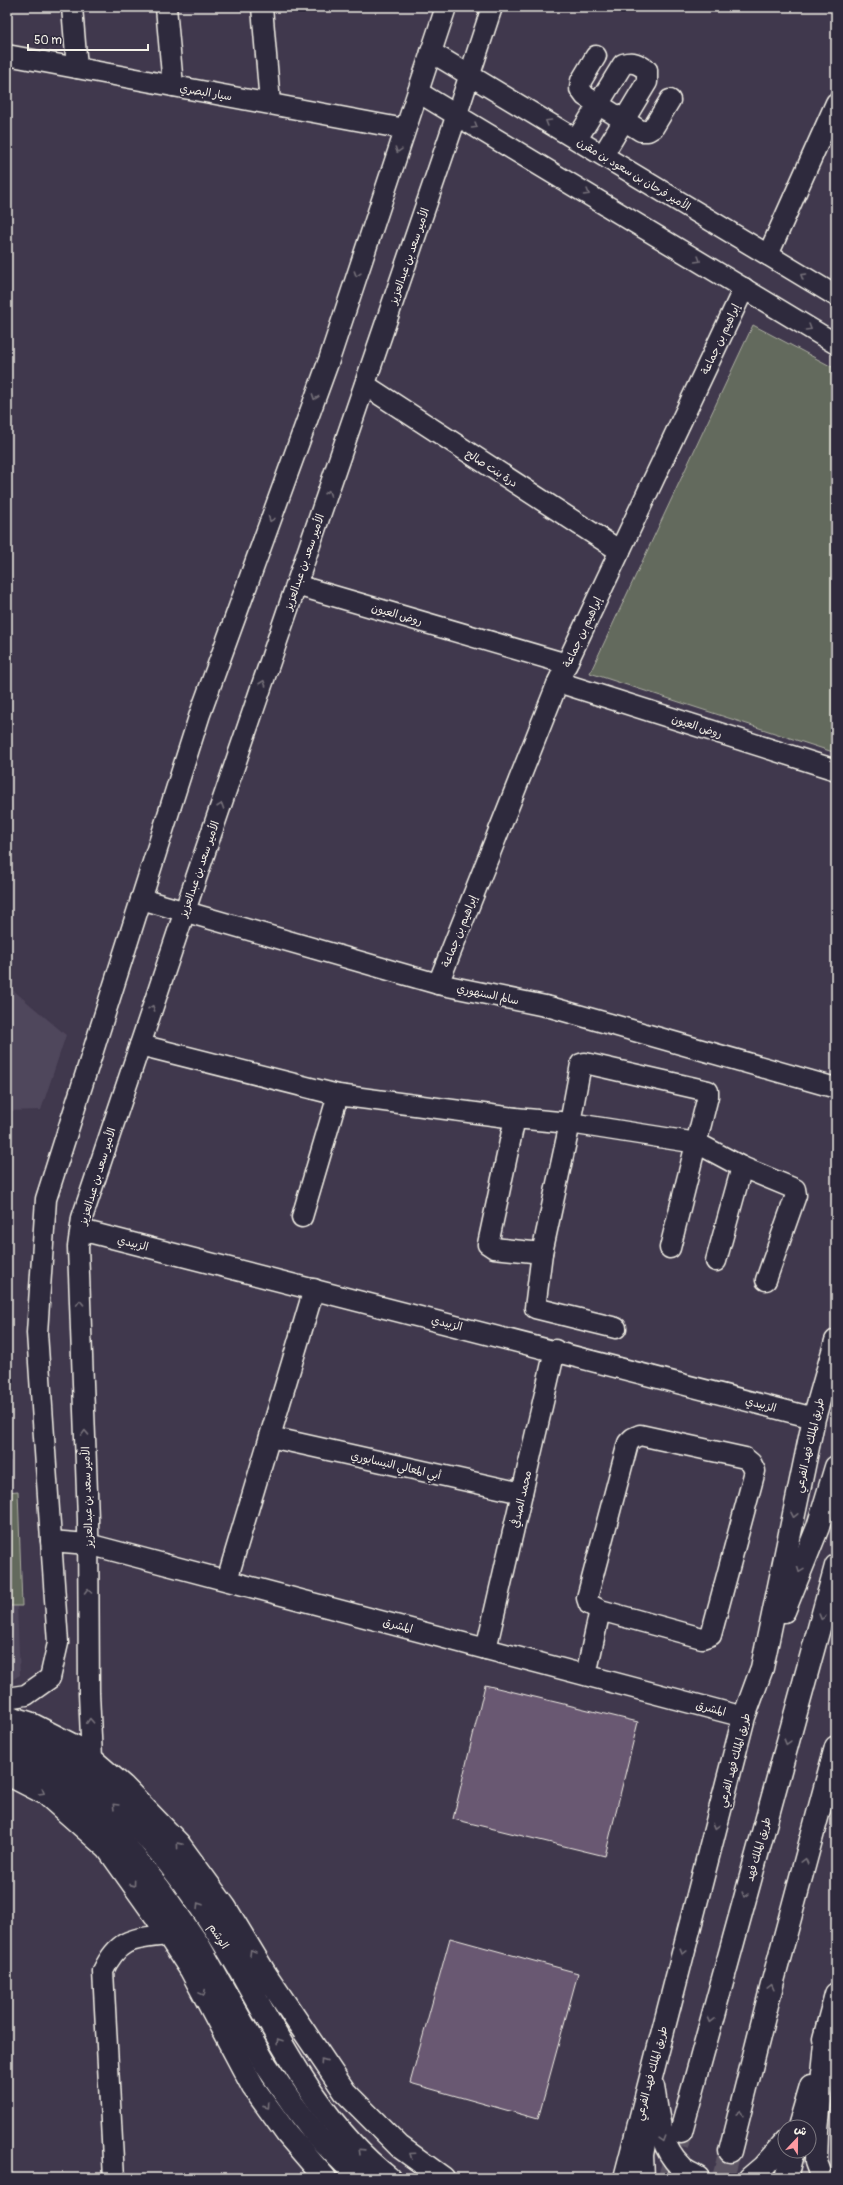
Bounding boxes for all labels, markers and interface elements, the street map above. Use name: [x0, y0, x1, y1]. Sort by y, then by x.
scale bar: [28, 26, 148, 52]
text: 50 m: [34, 33, 62, 48]
street label: سيار البصري: [178, 81, 233, 105]
one-way arrow: [545, 119, 552, 126]
one-way arrow: [471, 122, 478, 129]
street label: الأمير فرحان بن سعود بن مقرن: [574, 135, 693, 214]
one-way arrow: [395, 147, 403, 154]
one-way arrow: [583, 189, 590, 196]
street label: الأمير سعد بن عبدالعزيز: [386, 206, 433, 307]
one-way arrow: [694, 256, 701, 263]
one-way arrow: [354, 270, 362, 277]
one-way arrow: [800, 273, 807, 280]
street label: إبراهيم بن جماعة: [698, 302, 744, 377]
one-way arrow: [805, 323, 812, 330]
one-way arrow: [312, 393, 320, 400]
street label: درة بنت صالح: [463, 447, 520, 491]
one-way arrow: [323, 490, 331, 497]
street label: الأمير سعد بن عبدالعزيز: [281, 512, 328, 613]
one-way arrow: [267, 515, 275, 522]
street label: إبراهيم بن جماعة: [560, 595, 606, 670]
street label: روض العيون: [370, 601, 424, 629]
one-way arrow: [258, 679, 267, 686]
street label: روض العيون: [670, 712, 724, 742]
one-way arrow: [216, 802, 224, 809]
street label: الأمير سعد بن عبدالعزيز: [176, 819, 223, 920]
street label: إبراهيم بن جماعة: [439, 893, 482, 970]
street label: سالم السنهوري: [455, 982, 520, 1009]
one-way arrow: [147, 1005, 156, 1012]
street label: الأمير سعد بن عبدالعزيز: [75, 1126, 119, 1228]
street label: الزبيدي: [116, 1233, 150, 1256]
one-way arrow: [76, 1300, 84, 1306]
street label: الزبيدي: [430, 1313, 464, 1336]
street label: الزبيدي: [743, 1394, 778, 1417]
street label: طريق الملك فهد الفرعي: [792, 1396, 831, 1495]
one-way arrow: [81, 1430, 89, 1436]
street label: الأمير سعد بن عبدالعزيز: [78, 1446, 97, 1549]
street label: أبي المعالي النيسابوري: [349, 1449, 442, 1486]
street label: محمد الصدفي: [507, 1469, 535, 1529]
one-way arrow: [790, 1511, 798, 1518]
one-way arrow: [797, 1567, 805, 1574]
one-way arrow: [84, 1588, 92, 1594]
one-way arrow: [818, 1613, 827, 1620]
street label: المشرق: [382, 1615, 414, 1636]
street label: المشرق: [695, 1698, 727, 1719]
street label: طريق الملك فهد الفرعي: [716, 1712, 757, 1810]
one-way arrow: [86, 1718, 95, 1724]
one-way arrow: [783, 1739, 792, 1746]
one-way arrow: [37, 1788, 45, 1795]
one-way arrow: [112, 1803, 120, 1811]
street label: طريق الملك فهد: [743, 1815, 774, 1883]
one-way arrow: [712, 1822, 721, 1829]
one-way arrow: [177, 1842, 184, 1850]
one-way arrow: [800, 1858, 809, 1865]
one-way arrow: [128, 1879, 135, 1886]
one-way arrow: [741, 1891, 750, 1898]
one-way arrow: [197, 1902, 204, 1909]
street label: الوشم: [204, 1921, 231, 1952]
one-way arrow: [679, 1948, 688, 1955]
one-way arrow: [250, 1949, 257, 1956]
one-way arrow: [767, 1984, 775, 1990]
one-way arrow: [198, 1989, 206, 1996]
one-way arrow: [707, 2016, 716, 2023]
street label: طريق الملك فهد الفرعي: [633, 2025, 674, 2123]
one-way arrow: [277, 2038, 284, 2045]
one-way arrow: [320, 2058, 328, 2065]
one-way arrow: [262, 2102, 270, 2109]
one-way arrow: [735, 2110, 743, 2116]
north arrow: [777, 2119, 817, 2159]
text: ش: [793, 2122, 809, 2138]
one-way arrow: [658, 2135, 667, 2142]
one-way arrow: [358, 2148, 366, 2156]
one-way arrow: [409, 2153, 416, 2160]

